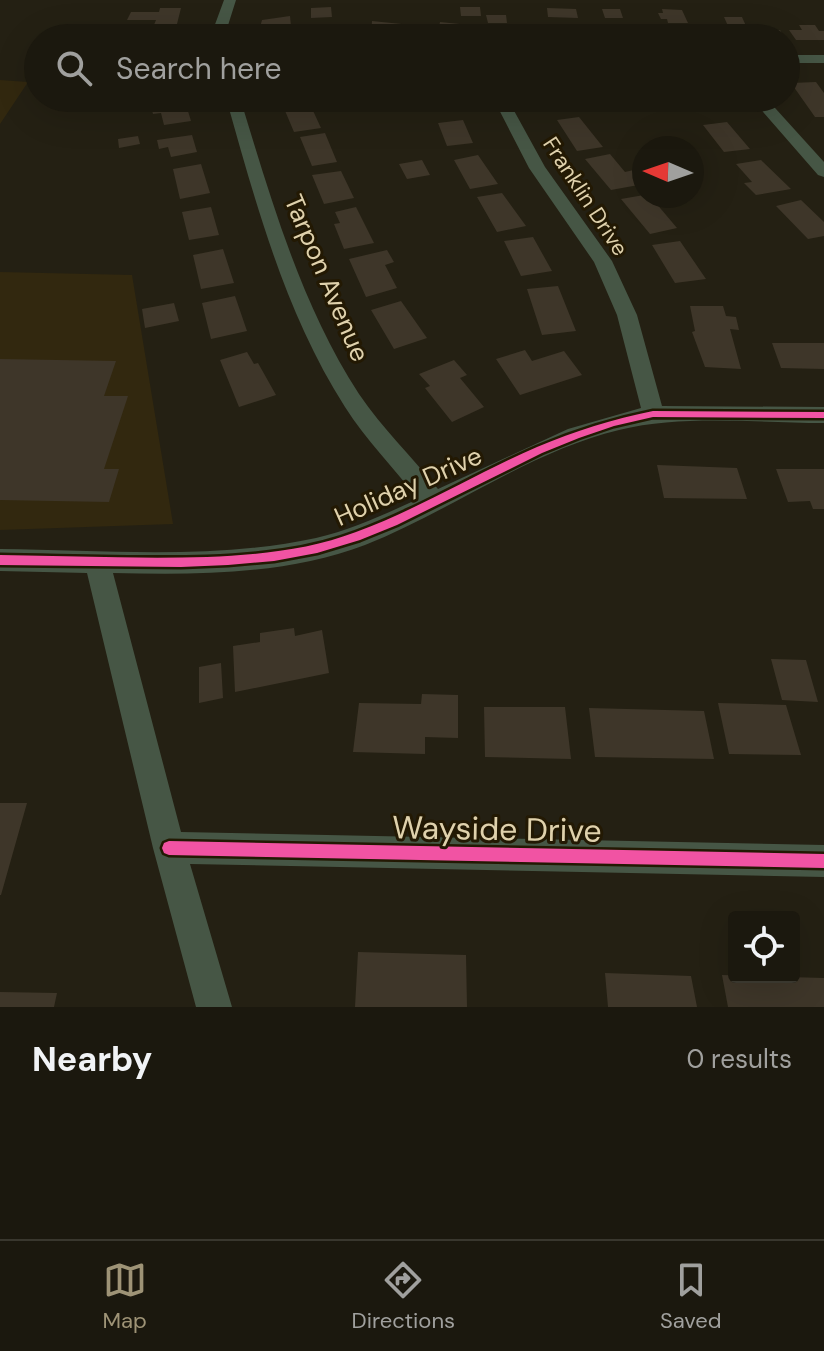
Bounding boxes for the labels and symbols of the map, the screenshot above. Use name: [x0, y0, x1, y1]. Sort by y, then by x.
street label: Franklin Drive: [536, 131, 635, 261]
north arrow: [632, 136, 704, 208]
street label: Tarpon Avenue: [277, 189, 377, 367]
street label: Holiday Drive: [329, 438, 487, 534]
street label: Wayside Drive: [392, 806, 602, 852]

